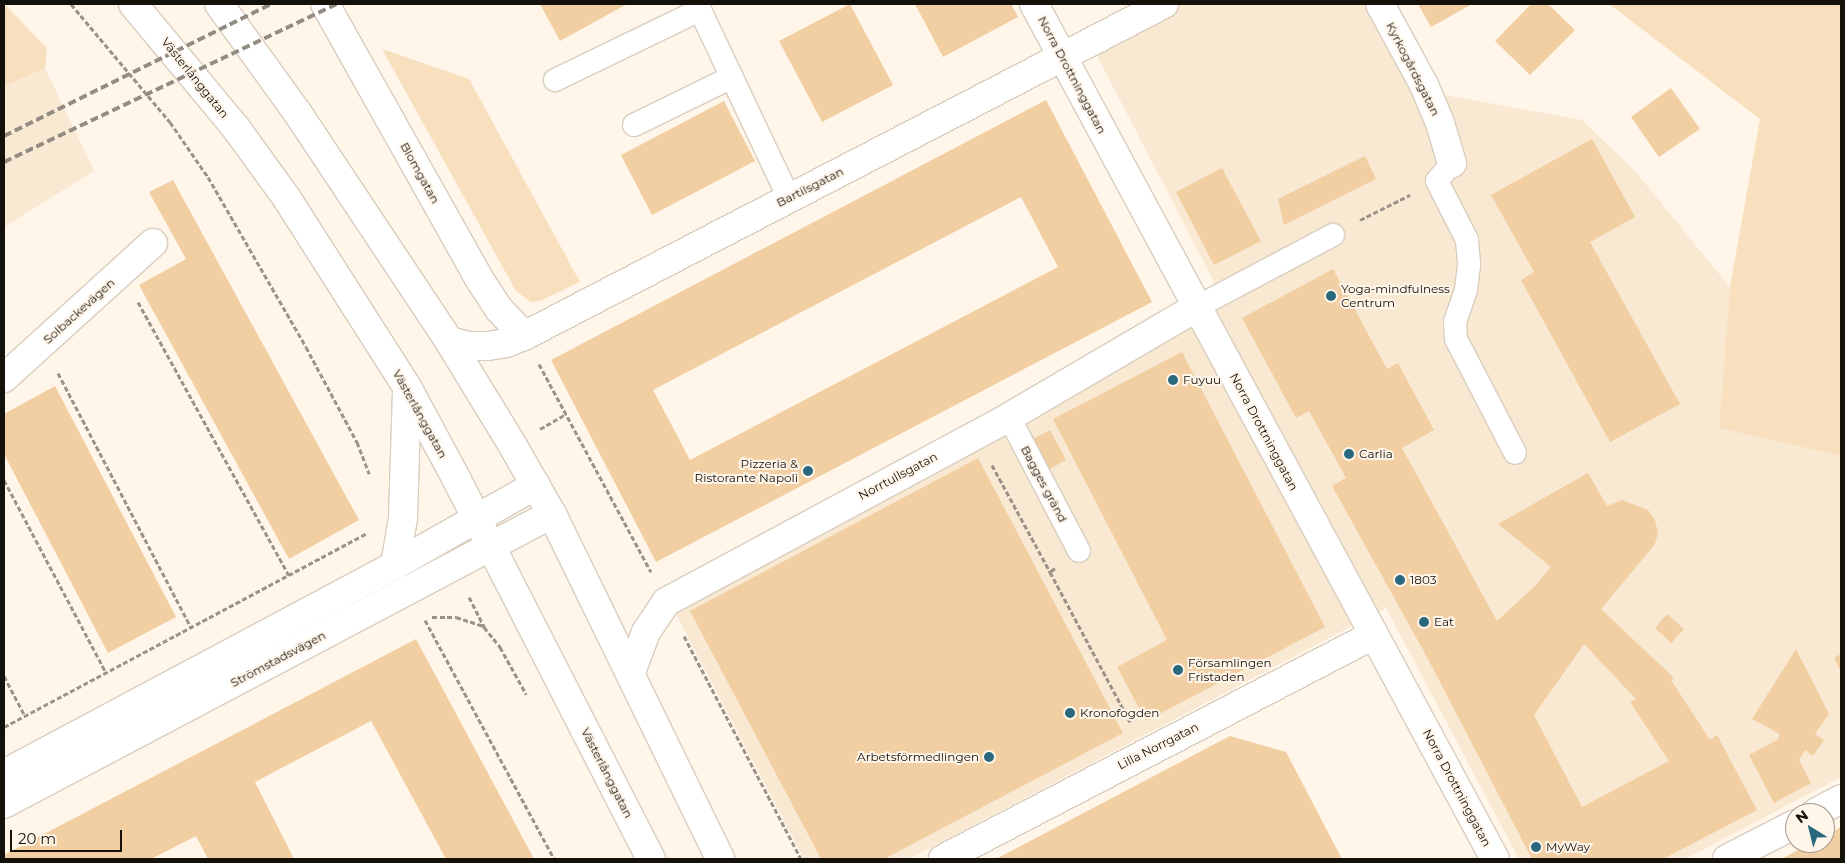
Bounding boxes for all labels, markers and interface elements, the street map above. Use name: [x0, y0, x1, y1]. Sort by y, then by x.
street label: Norra Drottninggatan: [1035, 14, 1109, 136]
street label: Kyrkogårdsgatan: [1383, 20, 1443, 118]
street label: Västerlånggatan: [158, 35, 232, 121]
street label: Blomgatan: [397, 140, 443, 206]
street label: Bartilsgatan: [774, 164, 846, 210]
street label: Solbackevägen: [40, 275, 118, 347]
place label: Yoga-mindfulness Centrum: [1341, 282, 1450, 310]
marker: Yoga-mindfulness Centrum: [1325, 290, 1337, 302]
street label: Västerlånggatan: [390, 367, 450, 461]
street label: Norra Drottninggatan: [1227, 371, 1301, 493]
place label: Fuyuu: [1183, 373, 1221, 387]
marker: Fuyuu: [1167, 374, 1179, 386]
street label: Bagges gränd: [1018, 443, 1070, 525]
place label: Carlia: [1359, 447, 1393, 461]
marker: Carlia: [1343, 448, 1355, 460]
street label: Norrtullsgatan: [856, 449, 940, 503]
place label: Pizzeria & Ristorante Napoli: [695, 457, 798, 485]
marker: Pizzeria & Ristorante Napoli: [802, 465, 814, 477]
place label: 1803: [1410, 573, 1437, 587]
marker: 1803: [1394, 574, 1406, 586]
place label: Eat: [1434, 615, 1454, 629]
marker: Eat: [1418, 616, 1430, 628]
street label: Strömstadsvägen: [228, 628, 328, 690]
place label: Församlingen Fristaden: [1188, 656, 1272, 684]
marker: Församlingen Fristaden: [1172, 664, 1184, 676]
place label: Kronofogden: [1080, 706, 1159, 720]
marker: Kronofogden: [1064, 707, 1076, 719]
street label: Lilla Norrgatan: [1115, 719, 1201, 773]
street label: Västerlånggatan: [578, 726, 636, 820]
street label: Norra Drottninggatan: [1420, 727, 1494, 849]
place label: Arbetsförmedlingen: [857, 750, 979, 764]
marker: Arbetsförmedlingen: [983, 751, 995, 763]
north arrow: [1785, 803, 1835, 853]
text: N: [1792, 806, 1812, 827]
scale bar: [12, 820, 125, 852]
text: 20 m: [18, 829, 56, 848]
place label: MyWay: [1546, 840, 1590, 854]
marker: MyWay: [1530, 841, 1542, 853]

